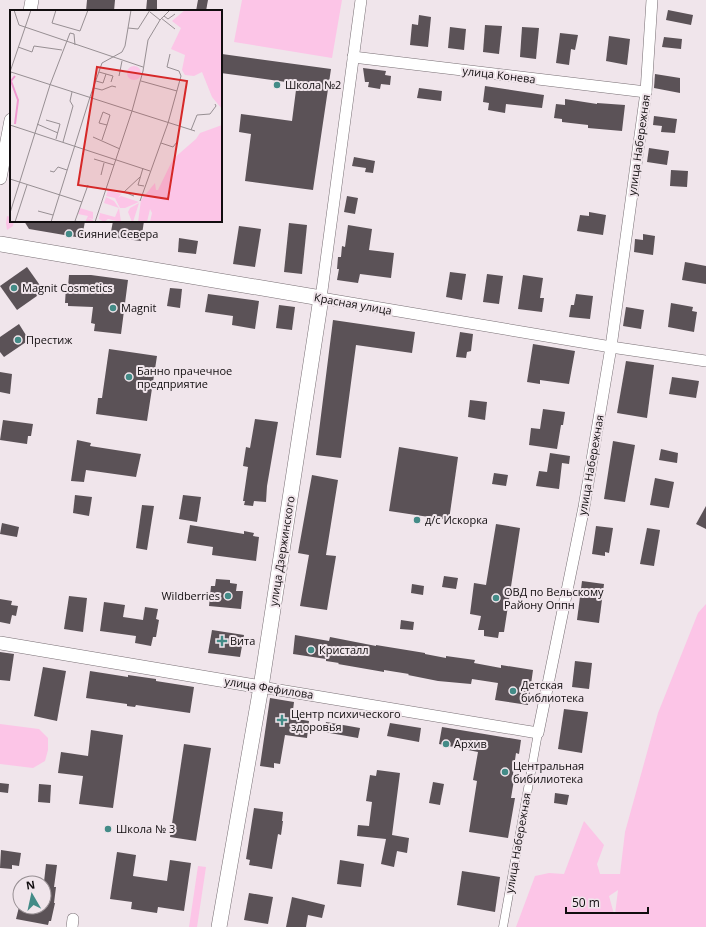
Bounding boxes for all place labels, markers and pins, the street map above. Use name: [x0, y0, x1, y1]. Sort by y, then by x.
place label: Школа №2: [285, 77, 341, 92]
marker: Школа №2: [272, 80, 282, 90]
place label: Сияние Севера: [77, 226, 158, 241]
marker: Сияние Севера: [64, 229, 74, 239]
place label: Magnit Cosmetics: [22, 280, 113, 295]
marker: Magnit Cosmetics: [9, 283, 19, 293]
place label: Magnit: [121, 300, 157, 315]
marker: Magnit: [108, 303, 118, 313]
place label: Престиж: [26, 332, 73, 347]
marker: Престиж: [13, 335, 23, 345]
place label: Банно прачечное предприятие: [137, 363, 232, 391]
marker: Банно прачечное предприятие: [124, 372, 134, 382]
place label: д/с Искорка: [425, 512, 488, 527]
marker: д/с Искорка: [412, 515, 422, 525]
place label: ОВД по Вельскому Району Оппн: [504, 584, 604, 612]
place label: Wildberries: [161, 588, 220, 603]
marker: Wildberries: [223, 591, 233, 601]
marker: ОВД по Вельскому Району Оппн: [491, 593, 501, 603]
place label: Вита: [230, 633, 255, 648]
marker: Вита: [217, 636, 227, 646]
place label: Кристалл: [319, 642, 369, 657]
marker: Кристалл: [306, 645, 316, 655]
place label: Детская библиотека: [521, 677, 584, 705]
marker: Детская библиотека: [508, 686, 518, 696]
place label: Центр психического здоровья: [291, 706, 401, 734]
marker: Центр психического здоровья: [276, 714, 288, 726]
place label: Архив: [454, 736, 487, 751]
marker: Архив: [441, 739, 451, 749]
place label: Центральная бибилиотека: [513, 758, 584, 786]
marker: Центральная бибилиотека: [500, 767, 510, 777]
place label: Школа № 3: [116, 821, 175, 836]
marker: Школа № 3: [103, 824, 113, 834]

